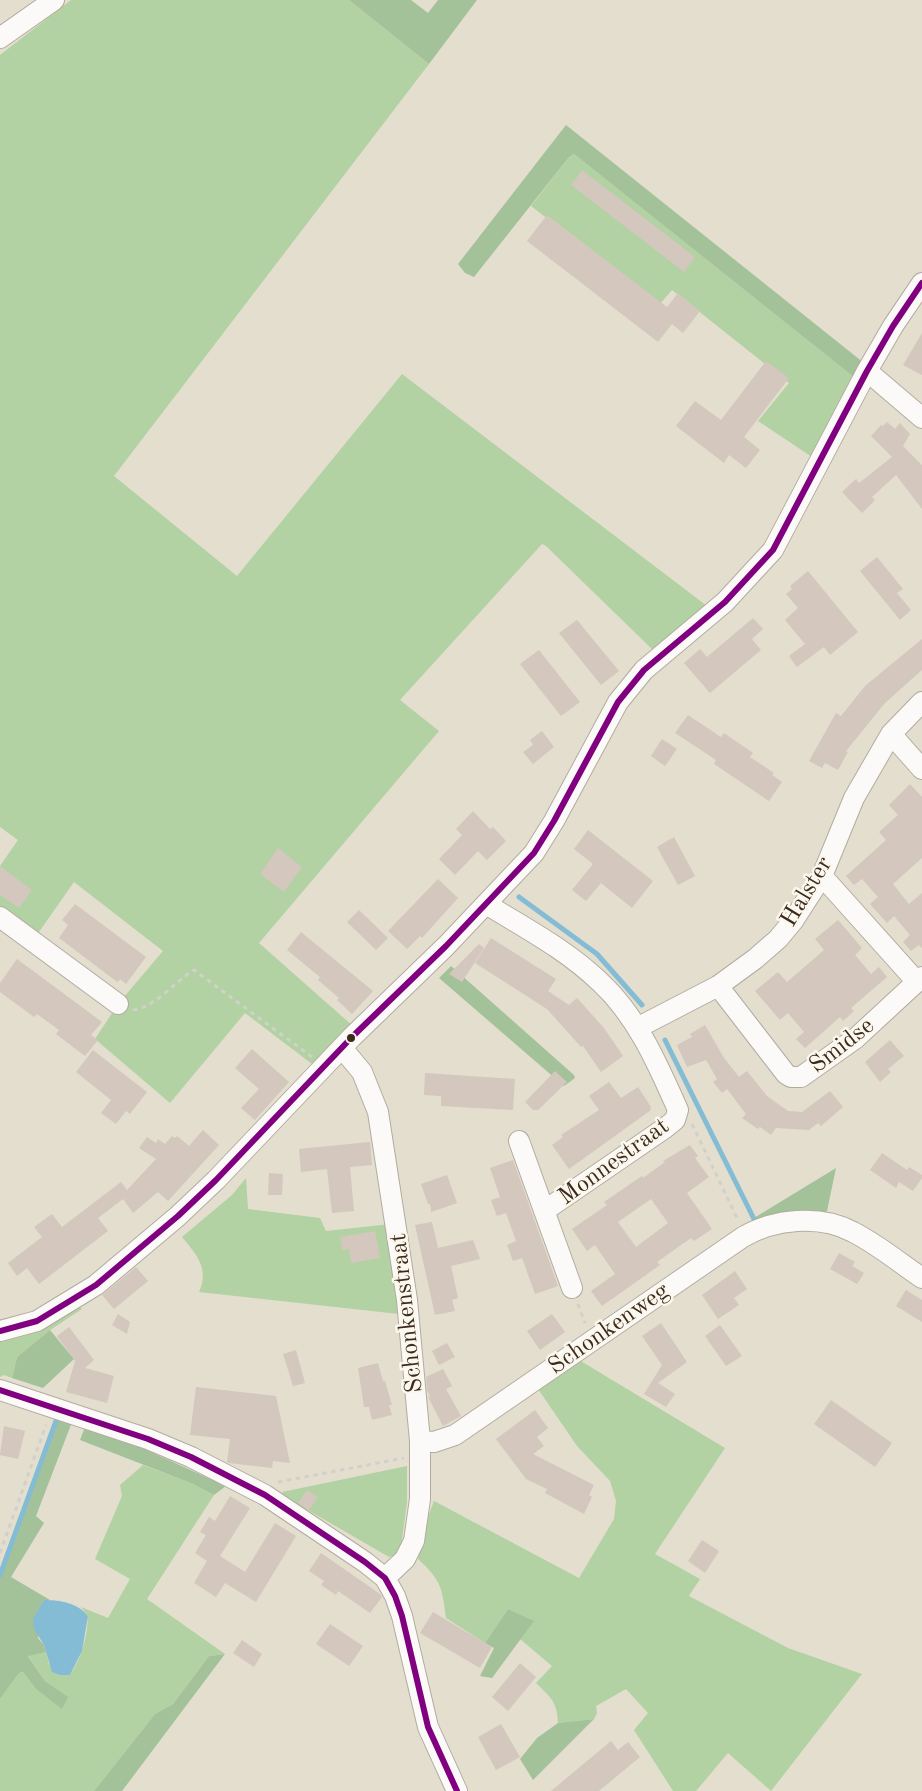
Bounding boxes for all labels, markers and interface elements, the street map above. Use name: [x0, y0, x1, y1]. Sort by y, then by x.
street label: Halster: [775, 852, 839, 932]
street label: Smidse: [804, 1012, 880, 1080]
unlabelled marker: [345, 1032, 357, 1044]
street label: Monnestraat: [553, 1112, 675, 1212]
street label: Schonkenstraat: [384, 1232, 430, 1394]
street label: Schonkenweg: [543, 1277, 675, 1381]

